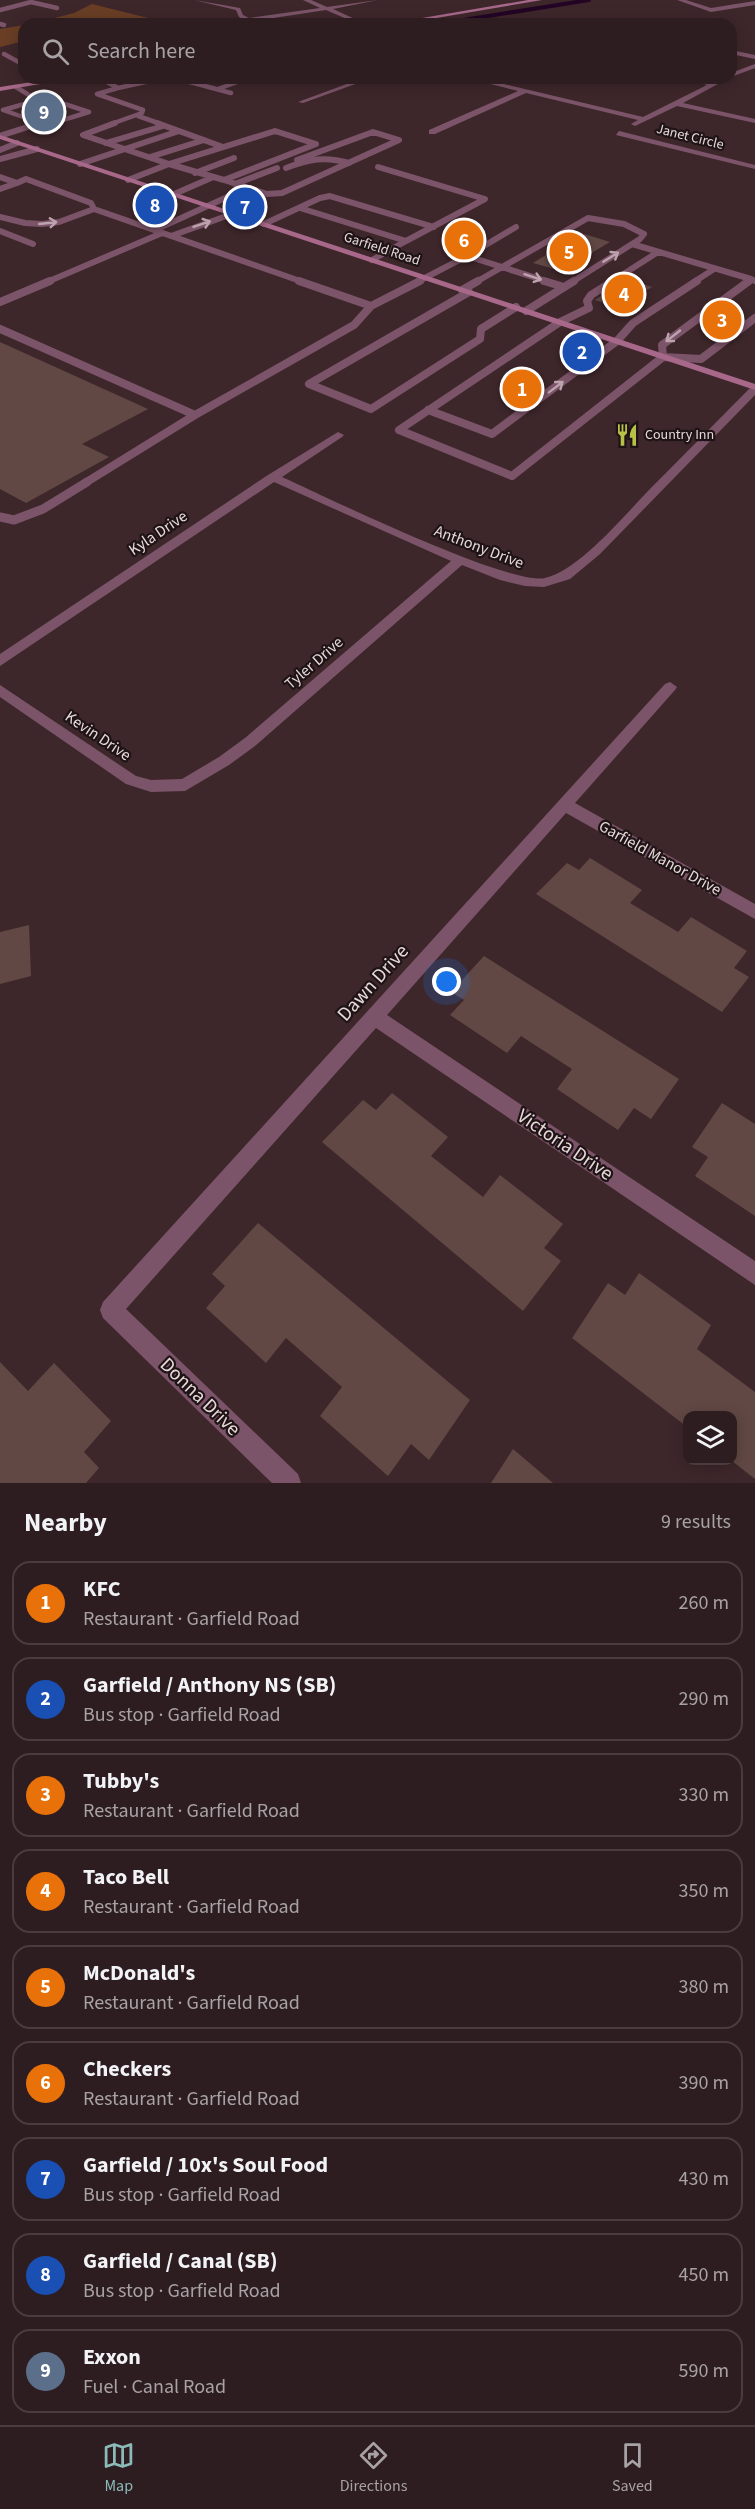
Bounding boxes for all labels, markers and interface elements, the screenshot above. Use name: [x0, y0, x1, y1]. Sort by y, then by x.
search box: [18, 18, 737, 84]
icon: search: [39, 35, 72, 68]
text: Search here: [87, 35, 195, 67]
pin: 9: [24, 90, 63, 134]
street label: Janet Circle: [654, 119, 726, 155]
pin: 8: [136, 182, 174, 228]
pin: 7: [226, 184, 264, 230]
one-way arrow: [37, 217, 57, 228]
one-way arrow: [192, 217, 211, 228]
pin: 6: [444, 218, 484, 262]
street label: Garfield Road: [341, 227, 423, 271]
pin: 5: [550, 230, 588, 274]
one-way arrow: [602, 251, 619, 263]
one-way arrow: [523, 272, 542, 283]
pin: 4: [604, 272, 644, 316]
pin: 3: [702, 298, 742, 342]
pin: 2: [562, 330, 602, 374]
one-way arrow: [666, 330, 682, 343]
pin: 1: [502, 366, 542, 412]
one-way arrow: [547, 381, 563, 393]
restaurant icon: Country Inn: [614, 422, 640, 448]
place label: Country Inn: [645, 425, 714, 445]
street label: Kyla Drive: [124, 505, 192, 561]
street label: Anthony Drive: [431, 520, 527, 574]
street label: Tyler Drive: [280, 631, 348, 695]
street label: Kevin Drive: [61, 706, 135, 766]
street label: Garfield Manor Drive: [595, 815, 725, 901]
street label: Dawn Drive: [331, 938, 415, 1028]
your location: [432, 967, 461, 996]
street label: Victoria Drive: [511, 1102, 619, 1188]
street label: Donna Drive: [153, 1351, 247, 1443]
map controls: [683, 1411, 737, 1465]
button: layers: [683, 1411, 737, 1465]
text: Nearby: [24, 1504, 107, 1541]
text: 9 results: [661, 1508, 731, 1536]
text: KFC: [83, 1573, 121, 1605]
text: 1: [40, 1589, 51, 1617]
text: 260 m: [679, 1589, 729, 1617]
text: Restaurant · Garfield Road: [83, 1605, 300, 1633]
text: Garfield / Anthony NS (SB): [83, 1669, 336, 1701]
text: 2: [40, 1685, 51, 1713]
text: 290 m: [679, 1685, 729, 1713]
text: Bus stop · Garfield Road: [83, 1701, 281, 1729]
text: Tubby's: [83, 1765, 159, 1797]
text: 3: [40, 1781, 51, 1809]
text: 330 m: [679, 1781, 729, 1809]
text: Restaurant · Garfield Road: [83, 1797, 300, 1825]
text: Taco Bell: [83, 1861, 169, 1893]
text: 4: [40, 1877, 51, 1905]
text: 350 m: [679, 1877, 729, 1905]
text: Restaurant · Garfield Road: [83, 1893, 300, 1921]
text: McDonald's: [83, 1957, 195, 1989]
text: 5: [40, 1973, 51, 2001]
text: 380 m: [679, 1973, 729, 2001]
text: Restaurant · Garfield Road: [83, 1989, 300, 2017]
text: Checkers: [83, 2053, 171, 2085]
text: 6: [40, 2069, 51, 2097]
text: 390 m: [679, 2069, 729, 2097]
text: Restaurant · Garfield Road: [83, 2085, 300, 2113]
text: Garfield / 10x's Soul Food: [83, 2149, 328, 2181]
text: 7: [40, 2165, 51, 2193]
text: 430 m: [679, 2165, 729, 2193]
text: Bus stop · Garfield Road: [83, 2181, 281, 2209]
text: Garfield / Canal (SB): [83, 2245, 277, 2277]
text: 8: [40, 2261, 51, 2289]
text: 450 m: [679, 2261, 729, 2289]
text: Bus stop · Garfield Road: [83, 2277, 281, 2305]
text: Exxon: [83, 2341, 141, 2373]
text: 9: [40, 2357, 51, 2385]
text: 590 m: [679, 2357, 729, 2385]
text: Fuel · Canal Road: [83, 2373, 226, 2401]
tab: Map: [102, 2439, 135, 2497]
tab: Directions: [340, 2439, 407, 2497]
tab: Saved: [612, 2439, 653, 2497]

